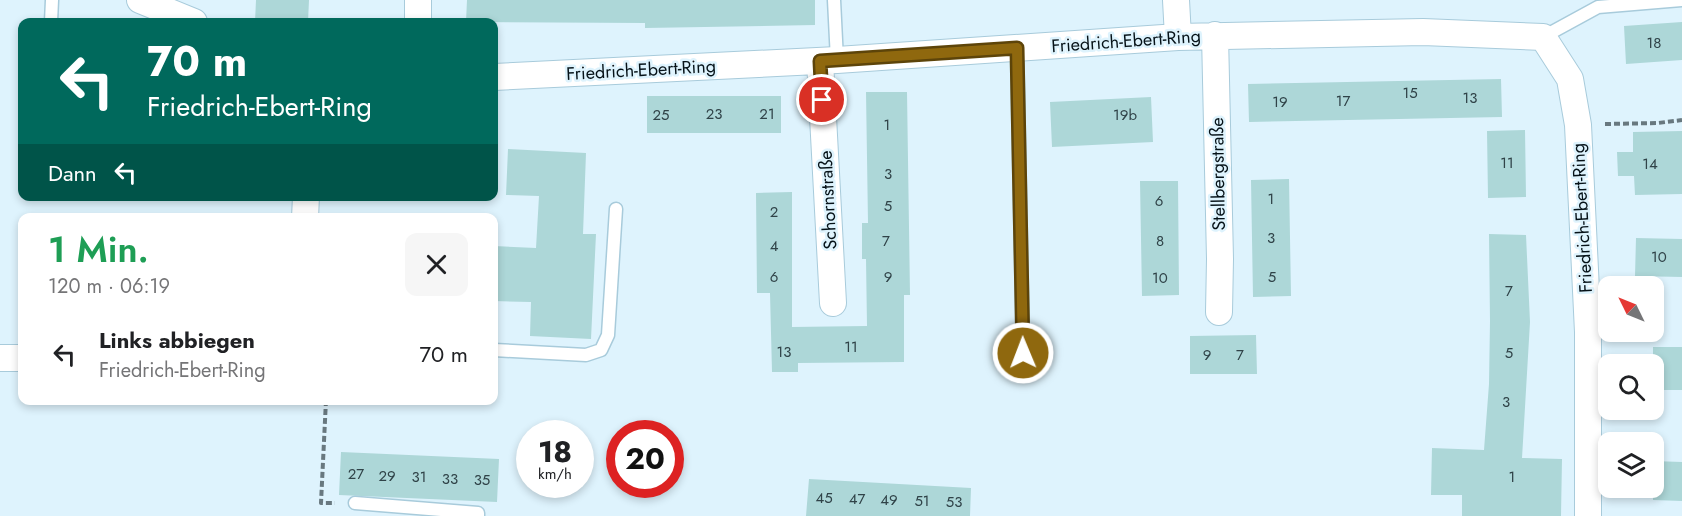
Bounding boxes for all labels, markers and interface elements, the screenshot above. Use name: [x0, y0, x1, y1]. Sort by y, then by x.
street label: Friedrich-Ebert-Ring: [1050, 23, 1202, 59]
text: 70 m: [147, 31, 247, 92]
house number: 18: [1647, 32, 1661, 54]
icon: left: [48, 42, 126, 120]
street label: Friedrich-Ebert-Ring: [565, 53, 717, 87]
pin: [796, 74, 847, 125]
house number: 15: [1402, 82, 1418, 104]
icon: arrive: [805, 83, 838, 116]
text: Friedrich-Ebert-Ring: [147, 87, 372, 126]
house number: 13: [1463, 87, 1477, 109]
house number: 17: [1336, 90, 1350, 112]
house number: 19: [1272, 91, 1288, 113]
house number: 23: [706, 103, 722, 125]
house number: 21: [759, 103, 775, 125]
house number: 25: [653, 104, 670, 126]
house number: 19b: [1113, 104, 1137, 126]
house number: 1: [884, 114, 890, 136]
street label: Stellbergstraße: [1204, 117, 1232, 231]
street label: Friedrich-Ebert-Ring: [1565, 142, 1599, 294]
street label: Schornstraße: [812, 150, 844, 250]
house number: 11: [1500, 152, 1514, 174]
house number: 14: [1642, 153, 1658, 175]
icon: left: [109, 156, 142, 189]
text: Dann: [48, 157, 97, 189]
house number: 3: [884, 163, 892, 185]
house number: 1: [1268, 188, 1274, 210]
house number: 6: [1155, 190, 1163, 212]
house number: 5: [884, 195, 892, 217]
house number: 2: [770, 201, 778, 223]
text: 1 Min.: [48, 223, 149, 275]
house number: 3: [1267, 227, 1275, 249]
house number: 7: [882, 230, 890, 252]
house number: 8: [1156, 230, 1164, 252]
button: close: [405, 233, 468, 296]
house number: 4: [770, 235, 779, 257]
house number: 10: [1651, 246, 1667, 268]
house number: 6: [770, 266, 778, 288]
house number: 9: [884, 266, 892, 288]
house number: 5: [1268, 266, 1276, 288]
house number: 10: [1152, 267, 1168, 289]
text: 120 m · 06:19: [48, 272, 170, 301]
north arrow: [1598, 276, 1664, 342]
map controls: [1598, 276, 1664, 498]
house number: 7: [1505, 280, 1513, 302]
position arrow: [991, 321, 1055, 385]
text: Links abbiegen: [99, 324, 255, 356]
house number: 11: [844, 336, 858, 358]
icon: left: [48, 338, 81, 371]
text: 70 m: [419, 338, 468, 370]
house number: 13: [777, 341, 791, 363]
house number: 5: [1505, 342, 1513, 364]
house number: 9: [1203, 344, 1211, 366]
house number: 7: [1236, 344, 1244, 366]
button: search: [1598, 354, 1664, 420]
text: Friedrich-Ebert-Ring: [99, 356, 266, 385]
house number: 3: [1502, 391, 1510, 413]
speed limit sign: 20: [606, 420, 684, 498]
text: 18: [538, 430, 572, 473]
button: layers: [1598, 432, 1664, 498]
house number: 27: [348, 463, 364, 485]
text: km/h: [538, 463, 572, 485]
house number: 29: [378, 465, 396, 487]
house number: 31: [412, 466, 426, 488]
house number: 1: [1509, 466, 1515, 488]
house number: 33: [442, 468, 458, 490]
house number: 35: [474, 469, 490, 491]
house number: 45: [815, 487, 833, 509]
house number: 47: [849, 488, 865, 510]
house number: 49: [880, 489, 898, 511]
house number: 51: [914, 490, 930, 512]
house number: 53: [946, 491, 962, 513]

